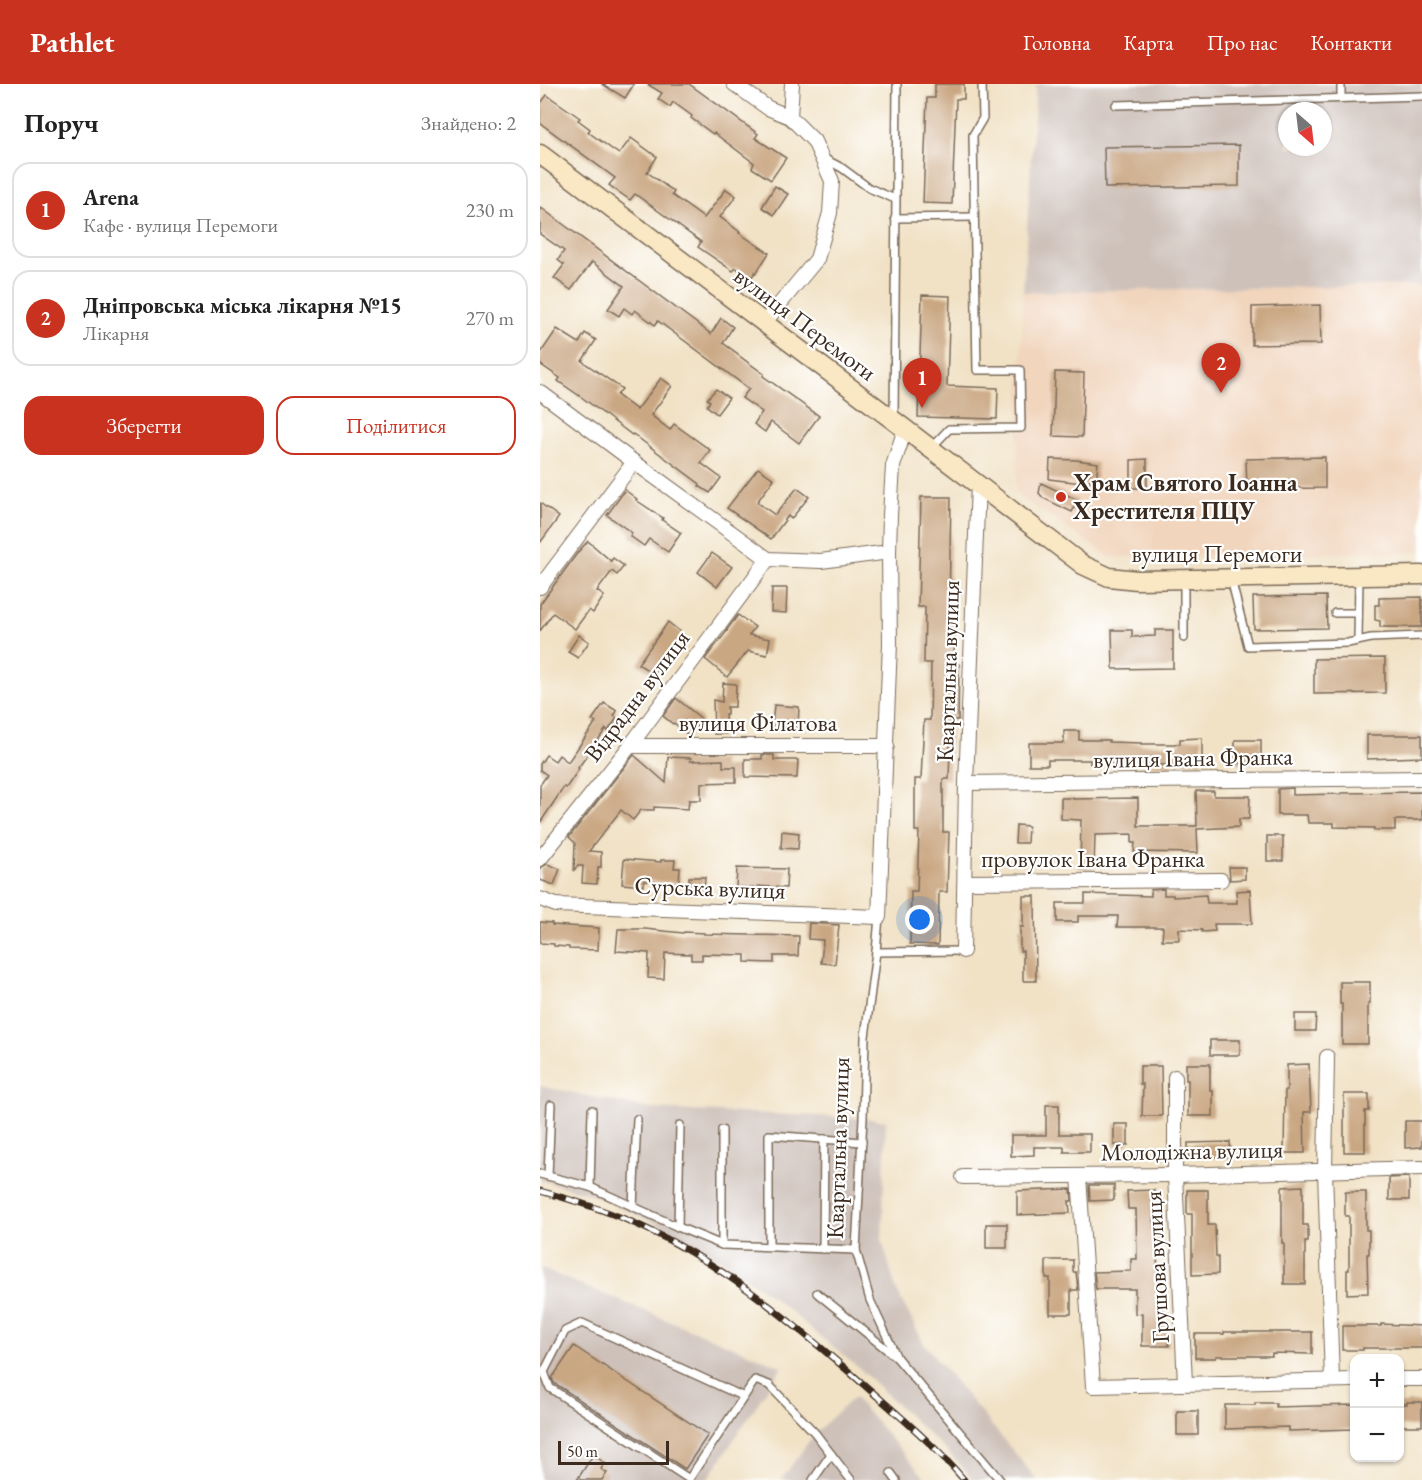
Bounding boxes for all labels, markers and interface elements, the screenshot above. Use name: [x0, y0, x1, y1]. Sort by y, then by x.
text: Pathlet: [30, 24, 114, 60]
text: Головна: [1023, 29, 1091, 56]
text: Карта: [1124, 29, 1174, 56]
text: Про нас: [1207, 29, 1277, 56]
text: Контакти: [1310, 29, 1392, 56]
north arrow: [1278, 102, 1332, 156]
text: Поруч: [24, 106, 99, 140]
text: Знайдено: 2: [421, 110, 516, 136]
text: Arena: [83, 183, 139, 212]
text: 1: [40, 197, 51, 223]
text: 230 m: [466, 197, 514, 223]
text: Кафе · вулиця Перемоги: [83, 212, 278, 238]
street label: вулиця Перемоги: [728, 260, 883, 388]
text: Дніпровська міська лікарня №15: [83, 291, 402, 320]
text: 2: [40, 305, 51, 331]
text: 270 m: [466, 305, 514, 331]
text: Лікарня: [83, 320, 149, 346]
pin: 2: [1202, 344, 1240, 393]
pin: 1: [902, 358, 941, 408]
button: Зберегти: [24, 396, 264, 455]
button: Поділитися: [276, 396, 516, 455]
place label: Храм Святого Іоанна Хрестителя ПЦУ: [1072, 467, 1298, 526]
marker: Храм Святого Іоанна Хрестителя ПЦУ: [1054, 490, 1068, 504]
street label: вулиця Перемоги: [1132, 538, 1303, 569]
street label: Квартальна вулиця: [929, 579, 966, 763]
street label: Відрадна вулиця: [577, 623, 696, 768]
street label: вулиця Філатова: [679, 707, 838, 738]
street label: вулиця Івана Франка: [1093, 740, 1293, 775]
street label: провулок Івана Франка: [981, 843, 1205, 874]
street label: Сурська вулиця: [634, 869, 786, 906]
your location: [905, 905, 934, 934]
street label: Квартальна вулиця: [819, 1056, 856, 1240]
street label: Молодіжна вулиця: [1100, 1133, 1284, 1168]
street label: Грушова вулиця: [1137, 1190, 1176, 1344]
map controls: [1350, 1354, 1404, 1462]
button: +: [1350, 1354, 1404, 1408]
button: −: [1350, 1408, 1404, 1462]
scale bar: [558, 1438, 669, 1466]
text: 50 m: [567, 1441, 598, 1462]

